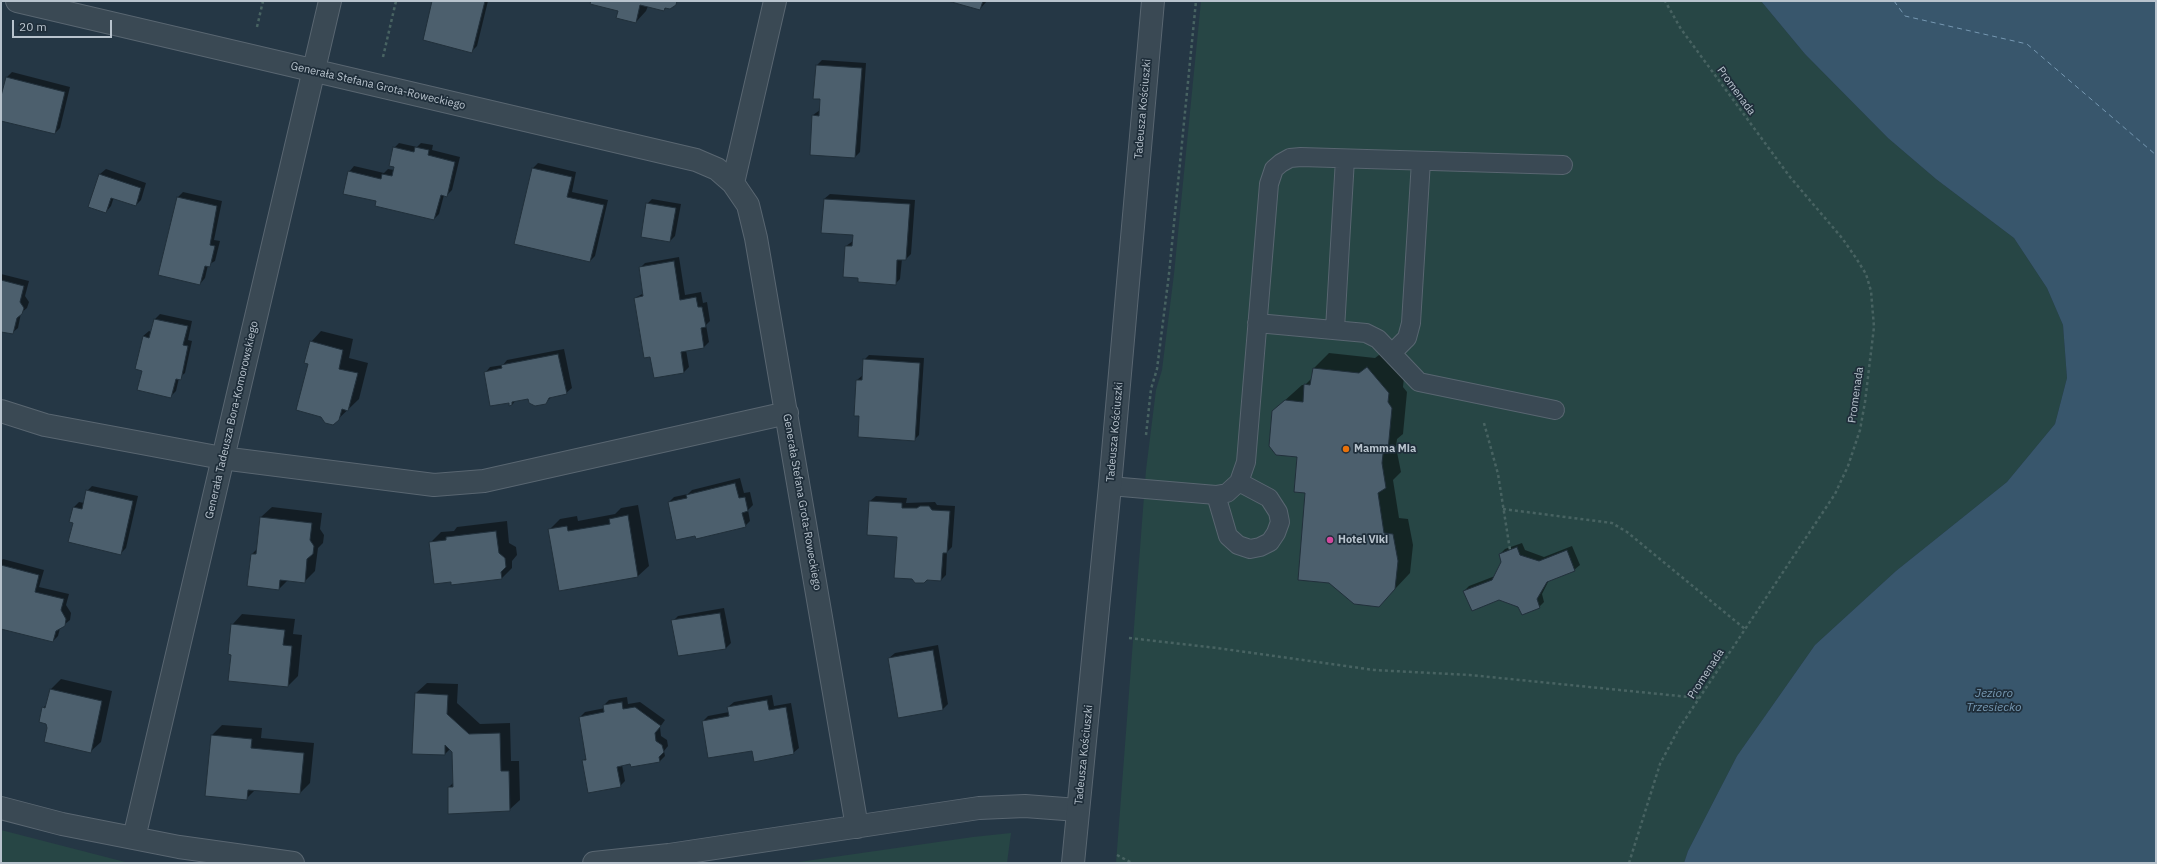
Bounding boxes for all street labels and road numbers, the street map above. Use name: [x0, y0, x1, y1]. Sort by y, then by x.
street label: Tadeusza Kościuszki: [1132, 58, 1154, 160]
street label: Generała Stefana Grota-Roweckiego: [289, 59, 467, 113]
street label: Promenada: [1714, 64, 1758, 118]
street label: Generała Tadeusza Bora-Komorowskiego: [203, 320, 261, 520]
street label: Promenada: [1846, 366, 1866, 424]
street label: Tadeusza Kościuszki: [1104, 381, 1126, 483]
street label: Generała Stefana Grota-Roweckiego: [780, 413, 824, 591]
street label: Promenada: [1685, 647, 1727, 701]
street label: Tadeusza Kościuszki: [1072, 704, 1096, 806]

